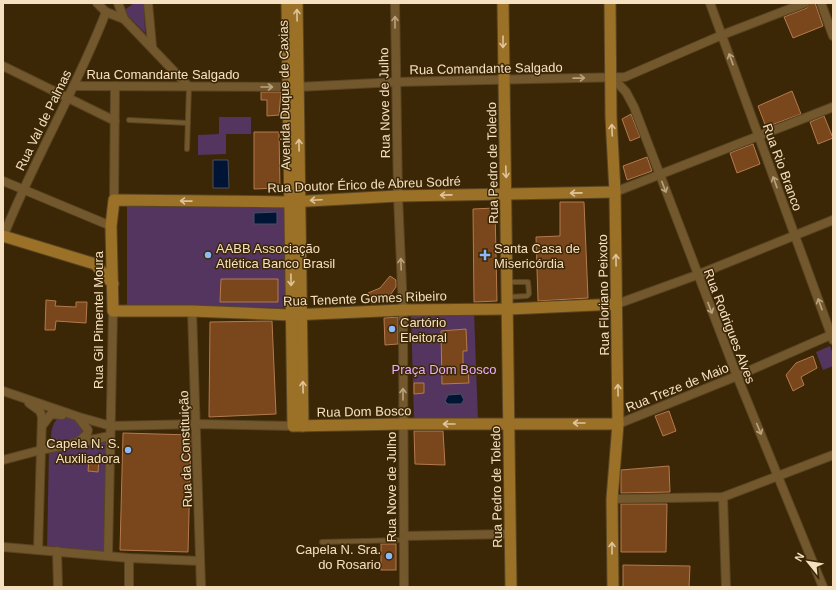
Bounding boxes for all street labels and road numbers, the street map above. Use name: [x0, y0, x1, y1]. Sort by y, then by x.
street label: Avenida Duque de Caxias: [276, 19, 293, 170]
street label: Rua Nove de Julho: [376, 48, 393, 158]
street label: Rua Comandante Salgado: [409, 60, 563, 77]
street label: Rua Val de Palmas: [13, 67, 75, 173]
street label: Rua Comandante Salgado: [86, 67, 240, 82]
street label: Rua Pedro de Toledo: [484, 102, 501, 224]
street label: Rua Rio Branco: [760, 121, 805, 213]
street label: Rua Doutor Érico de Abreu Sodré: [267, 174, 461, 195]
street label: Rua Floriano Peixoto: [595, 234, 612, 356]
street label: Rua Gil Pimentel Moura: [91, 250, 106, 389]
street label: Rua Rodrigues Alves: [701, 267, 758, 386]
street label: Rua Tenente Gomes Ribeiro: [283, 288, 447, 309]
street label: Rua Treze de Maio: [623, 360, 731, 415]
street label: Rua da Constituição: [176, 390, 195, 508]
street label: Rua Dom Bosco: [317, 403, 411, 420]
street label: Rua Pedro de Toledo: [488, 426, 505, 548]
street label: Rua Nove de Julho: [384, 432, 399, 542]

